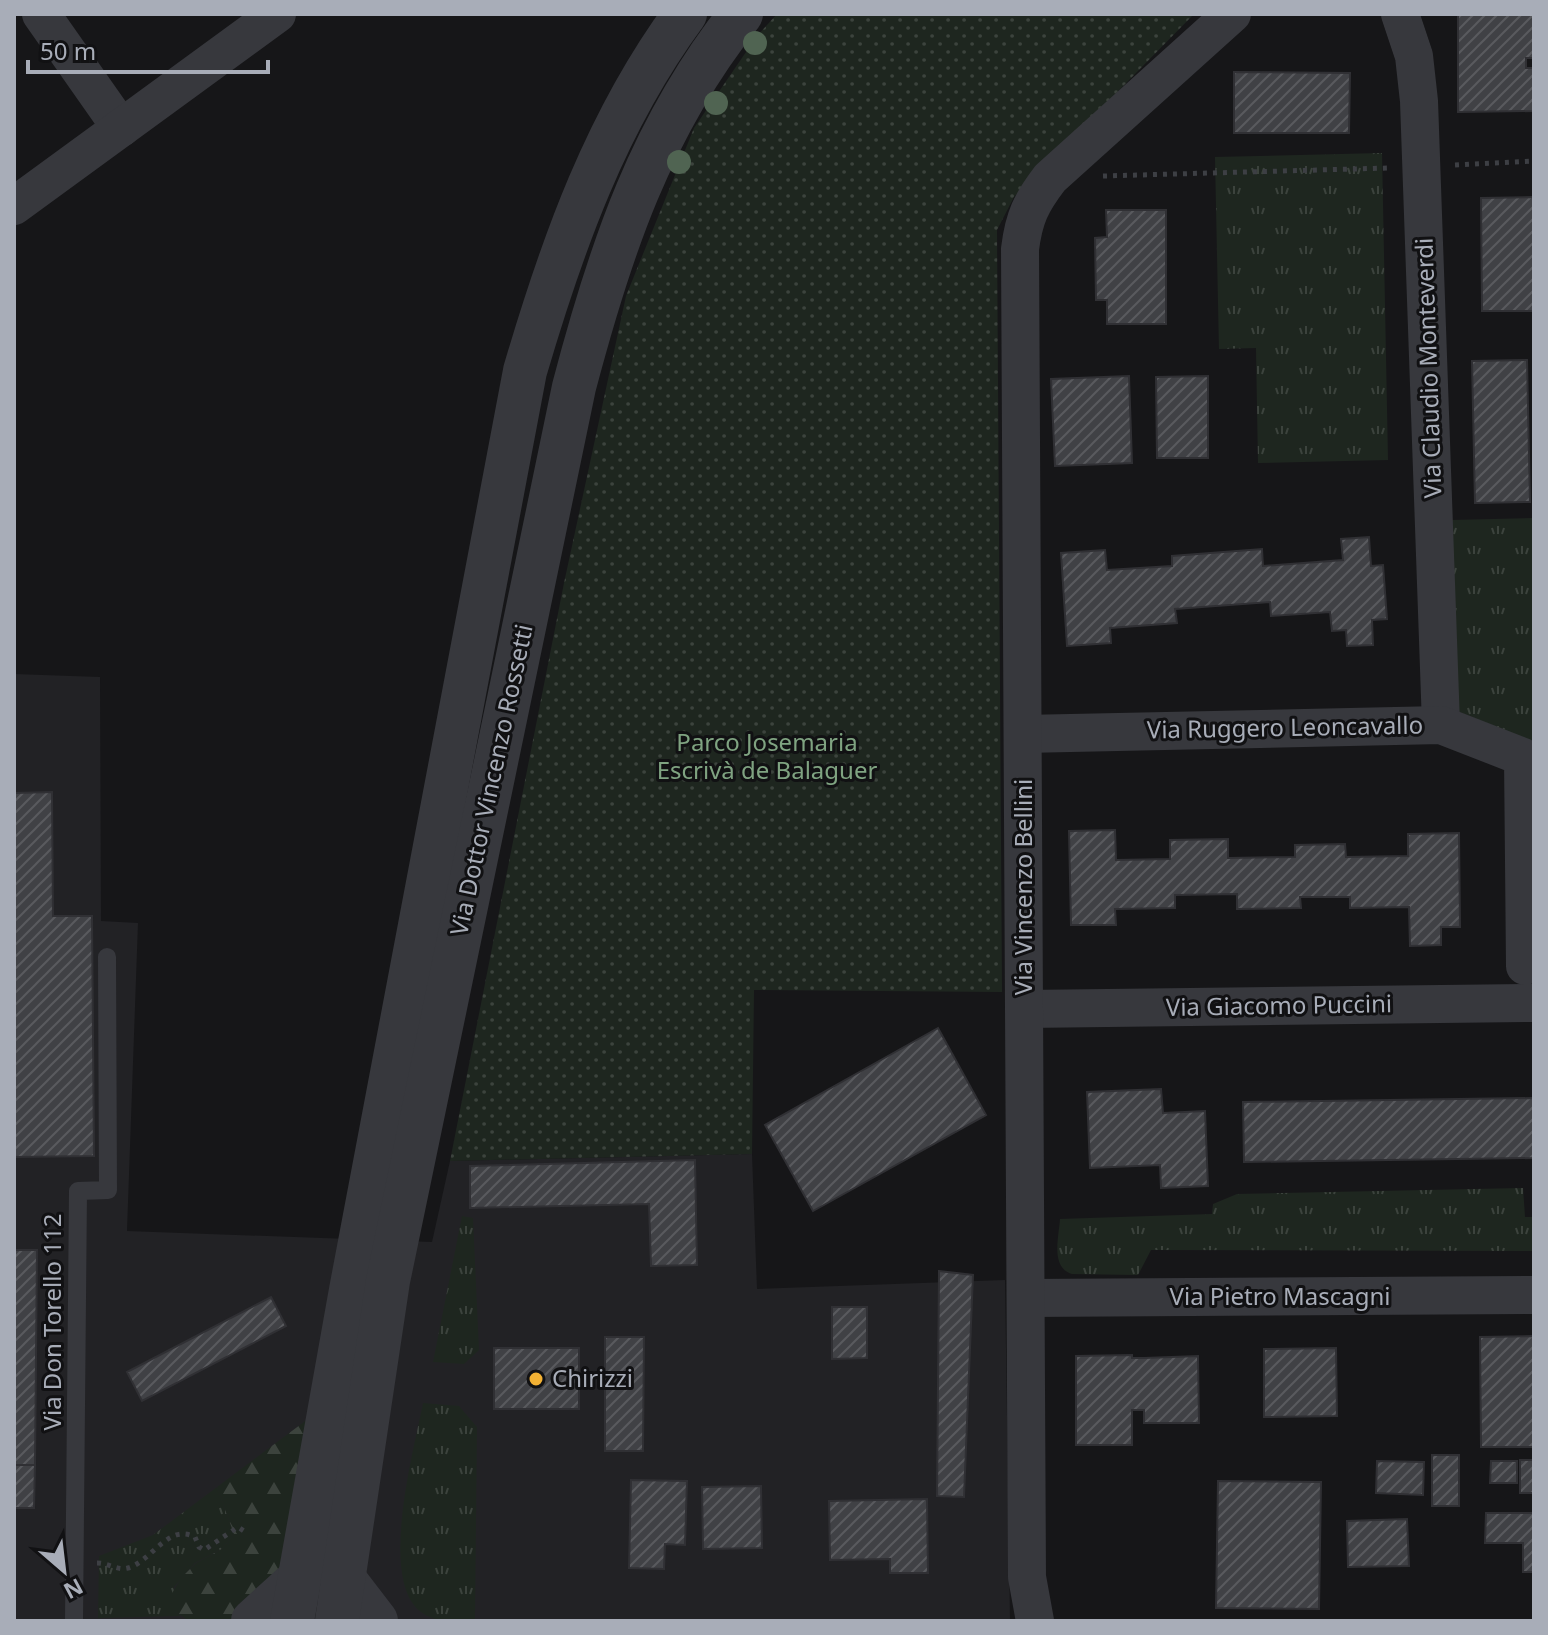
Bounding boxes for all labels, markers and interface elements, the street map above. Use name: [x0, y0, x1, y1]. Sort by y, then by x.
scale bar: [28, 24, 268, 74]
text: 50 m: [40, 34, 96, 67]
street label: Via Claudio Monteverdi: [1406, 237, 1449, 499]
street label: Via Dottor Vincenzo Rossetti: [441, 621, 540, 938]
street label: Via Ruggero Leoncavallo: [1147, 708, 1423, 745]
park label: Parco Josemaria Escrivà de Balaguer: [657, 725, 877, 786]
street label: Via Vincenzo Bellini: [1006, 779, 1039, 995]
street label: Via Giacomo Puccini: [1166, 986, 1392, 1023]
street label: Via Don Torello 112: [35, 1214, 68, 1430]
street label: Via Pietro Mascagni: [1170, 1279, 1390, 1312]
place label: Chirizzi: [552, 1361, 633, 1394]
marker: Chirizzi: [527, 1370, 545, 1388]
north arrow: [24, 1531, 104, 1611]
text: N: [59, 1572, 89, 1607]

